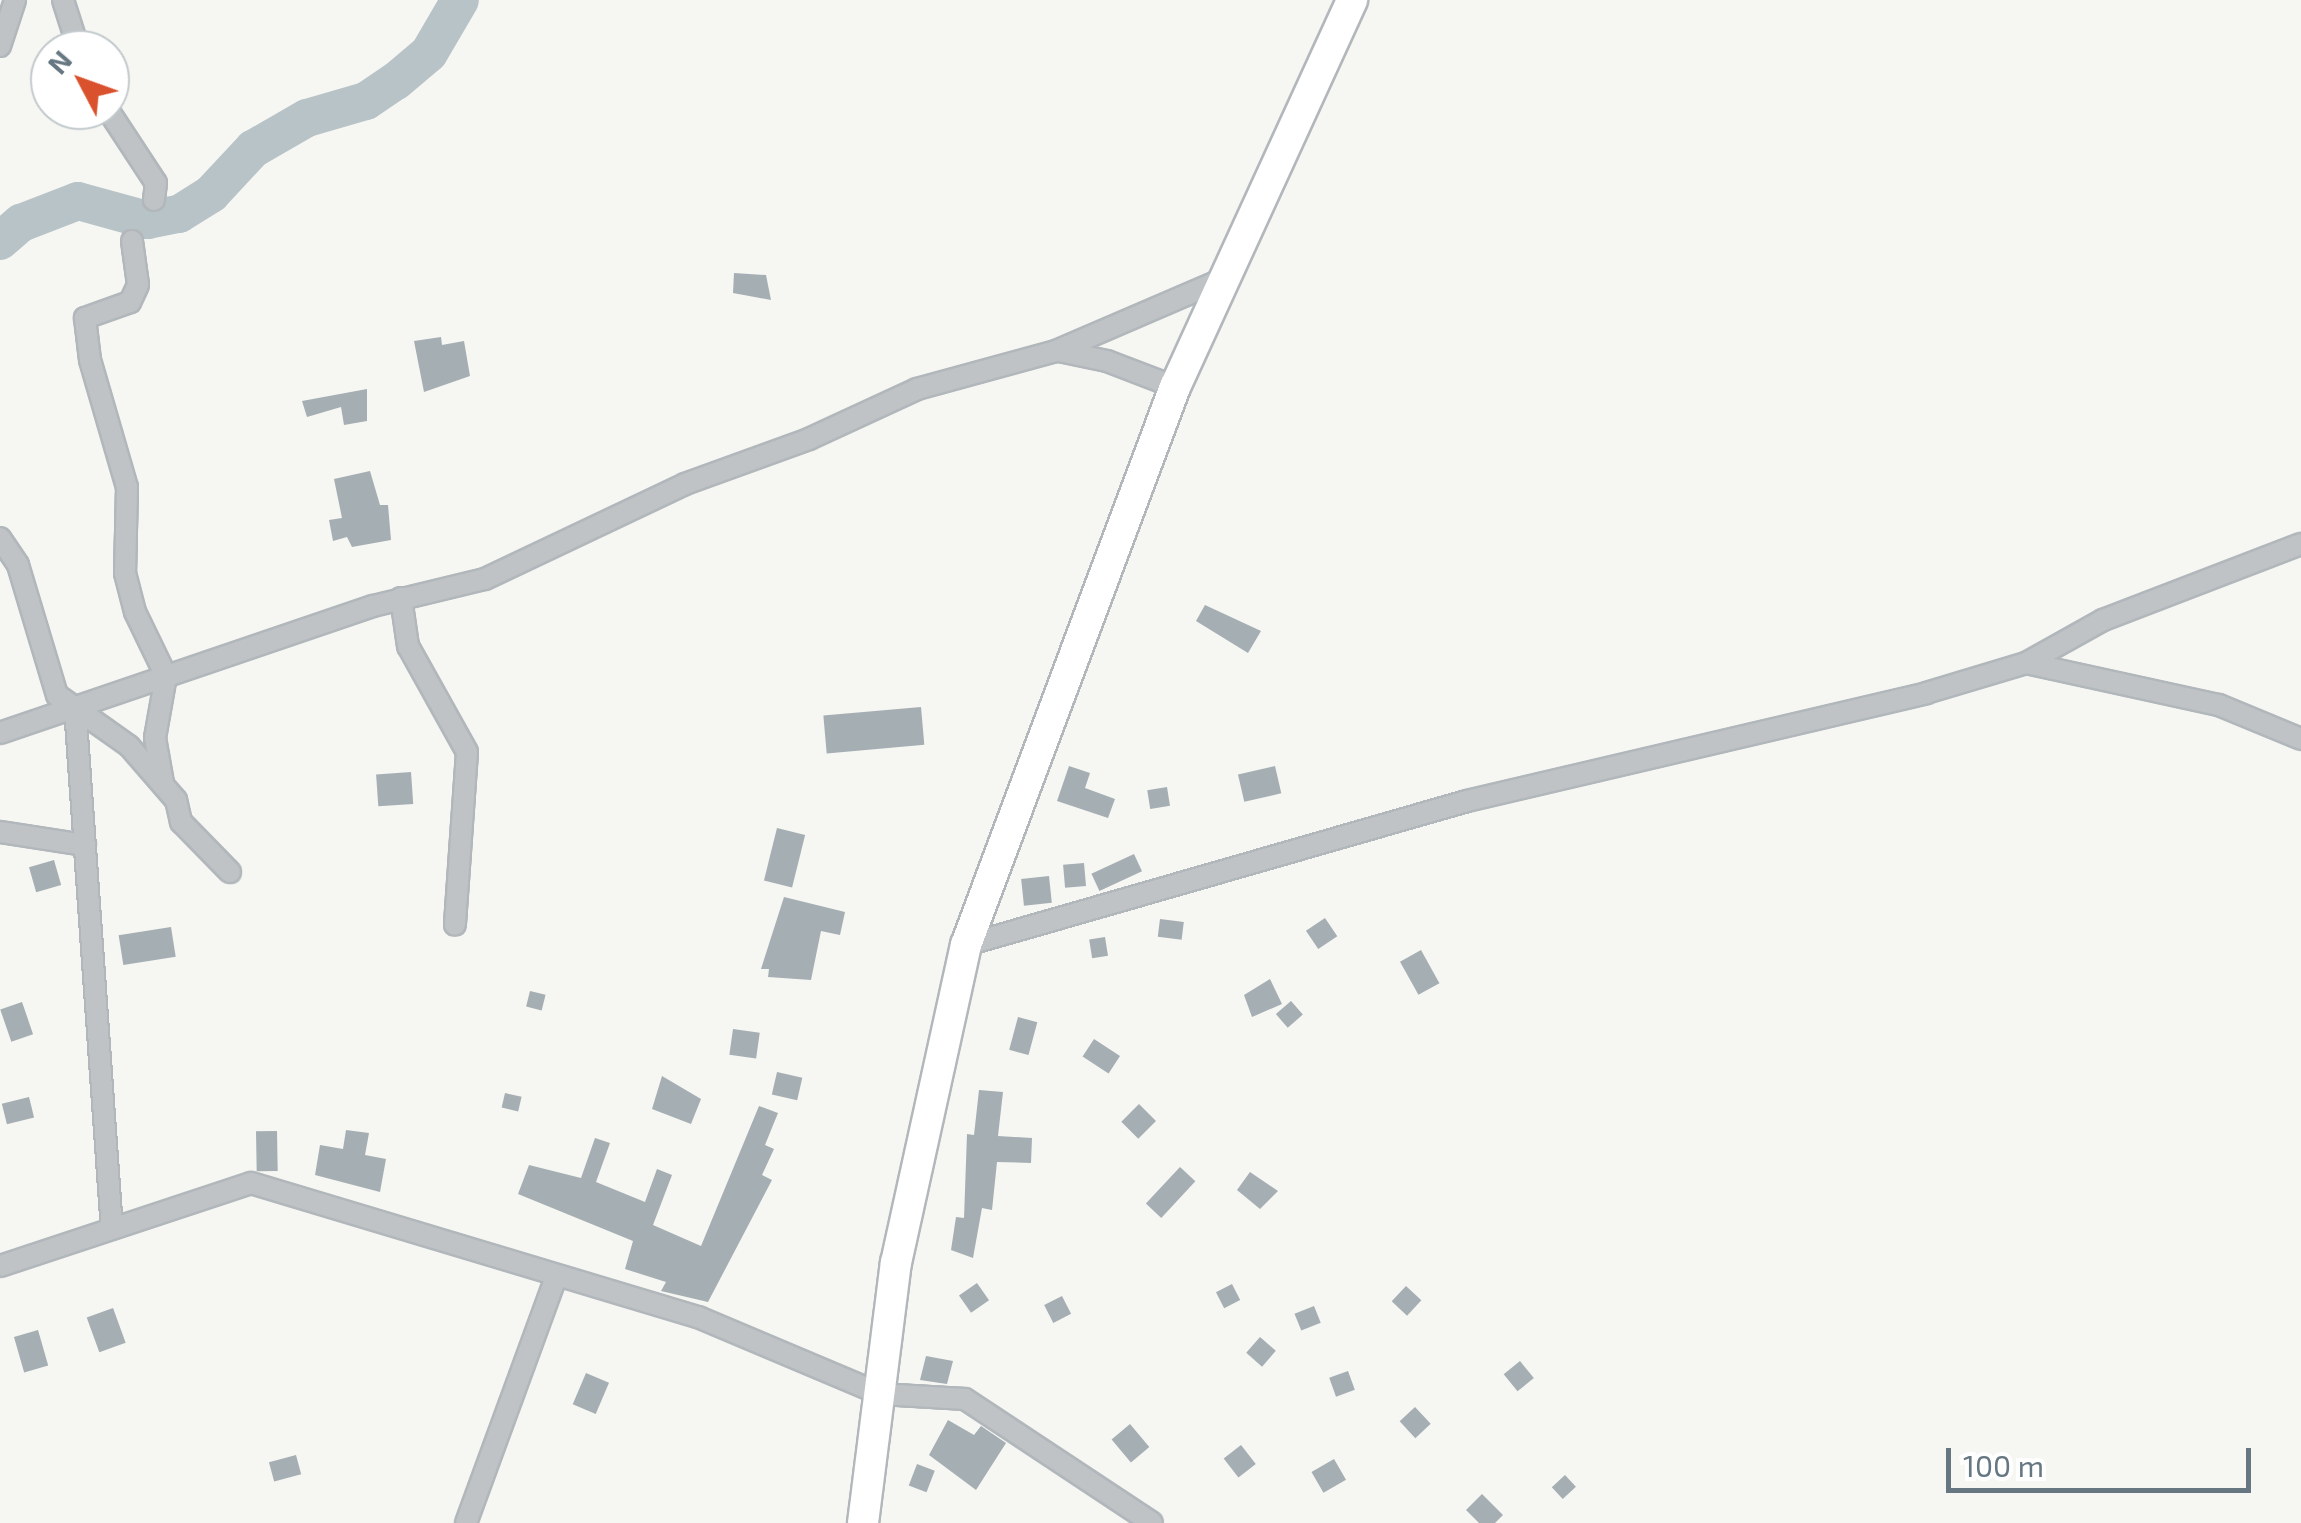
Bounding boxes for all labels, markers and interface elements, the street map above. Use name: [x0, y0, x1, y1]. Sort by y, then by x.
north arrow: [30, 30, 130, 130]
text: N: [39, 43, 78, 80]
scale bar: [1951, 1428, 2256, 1490]
text: 100 m: [1963, 1447, 2044, 1483]

